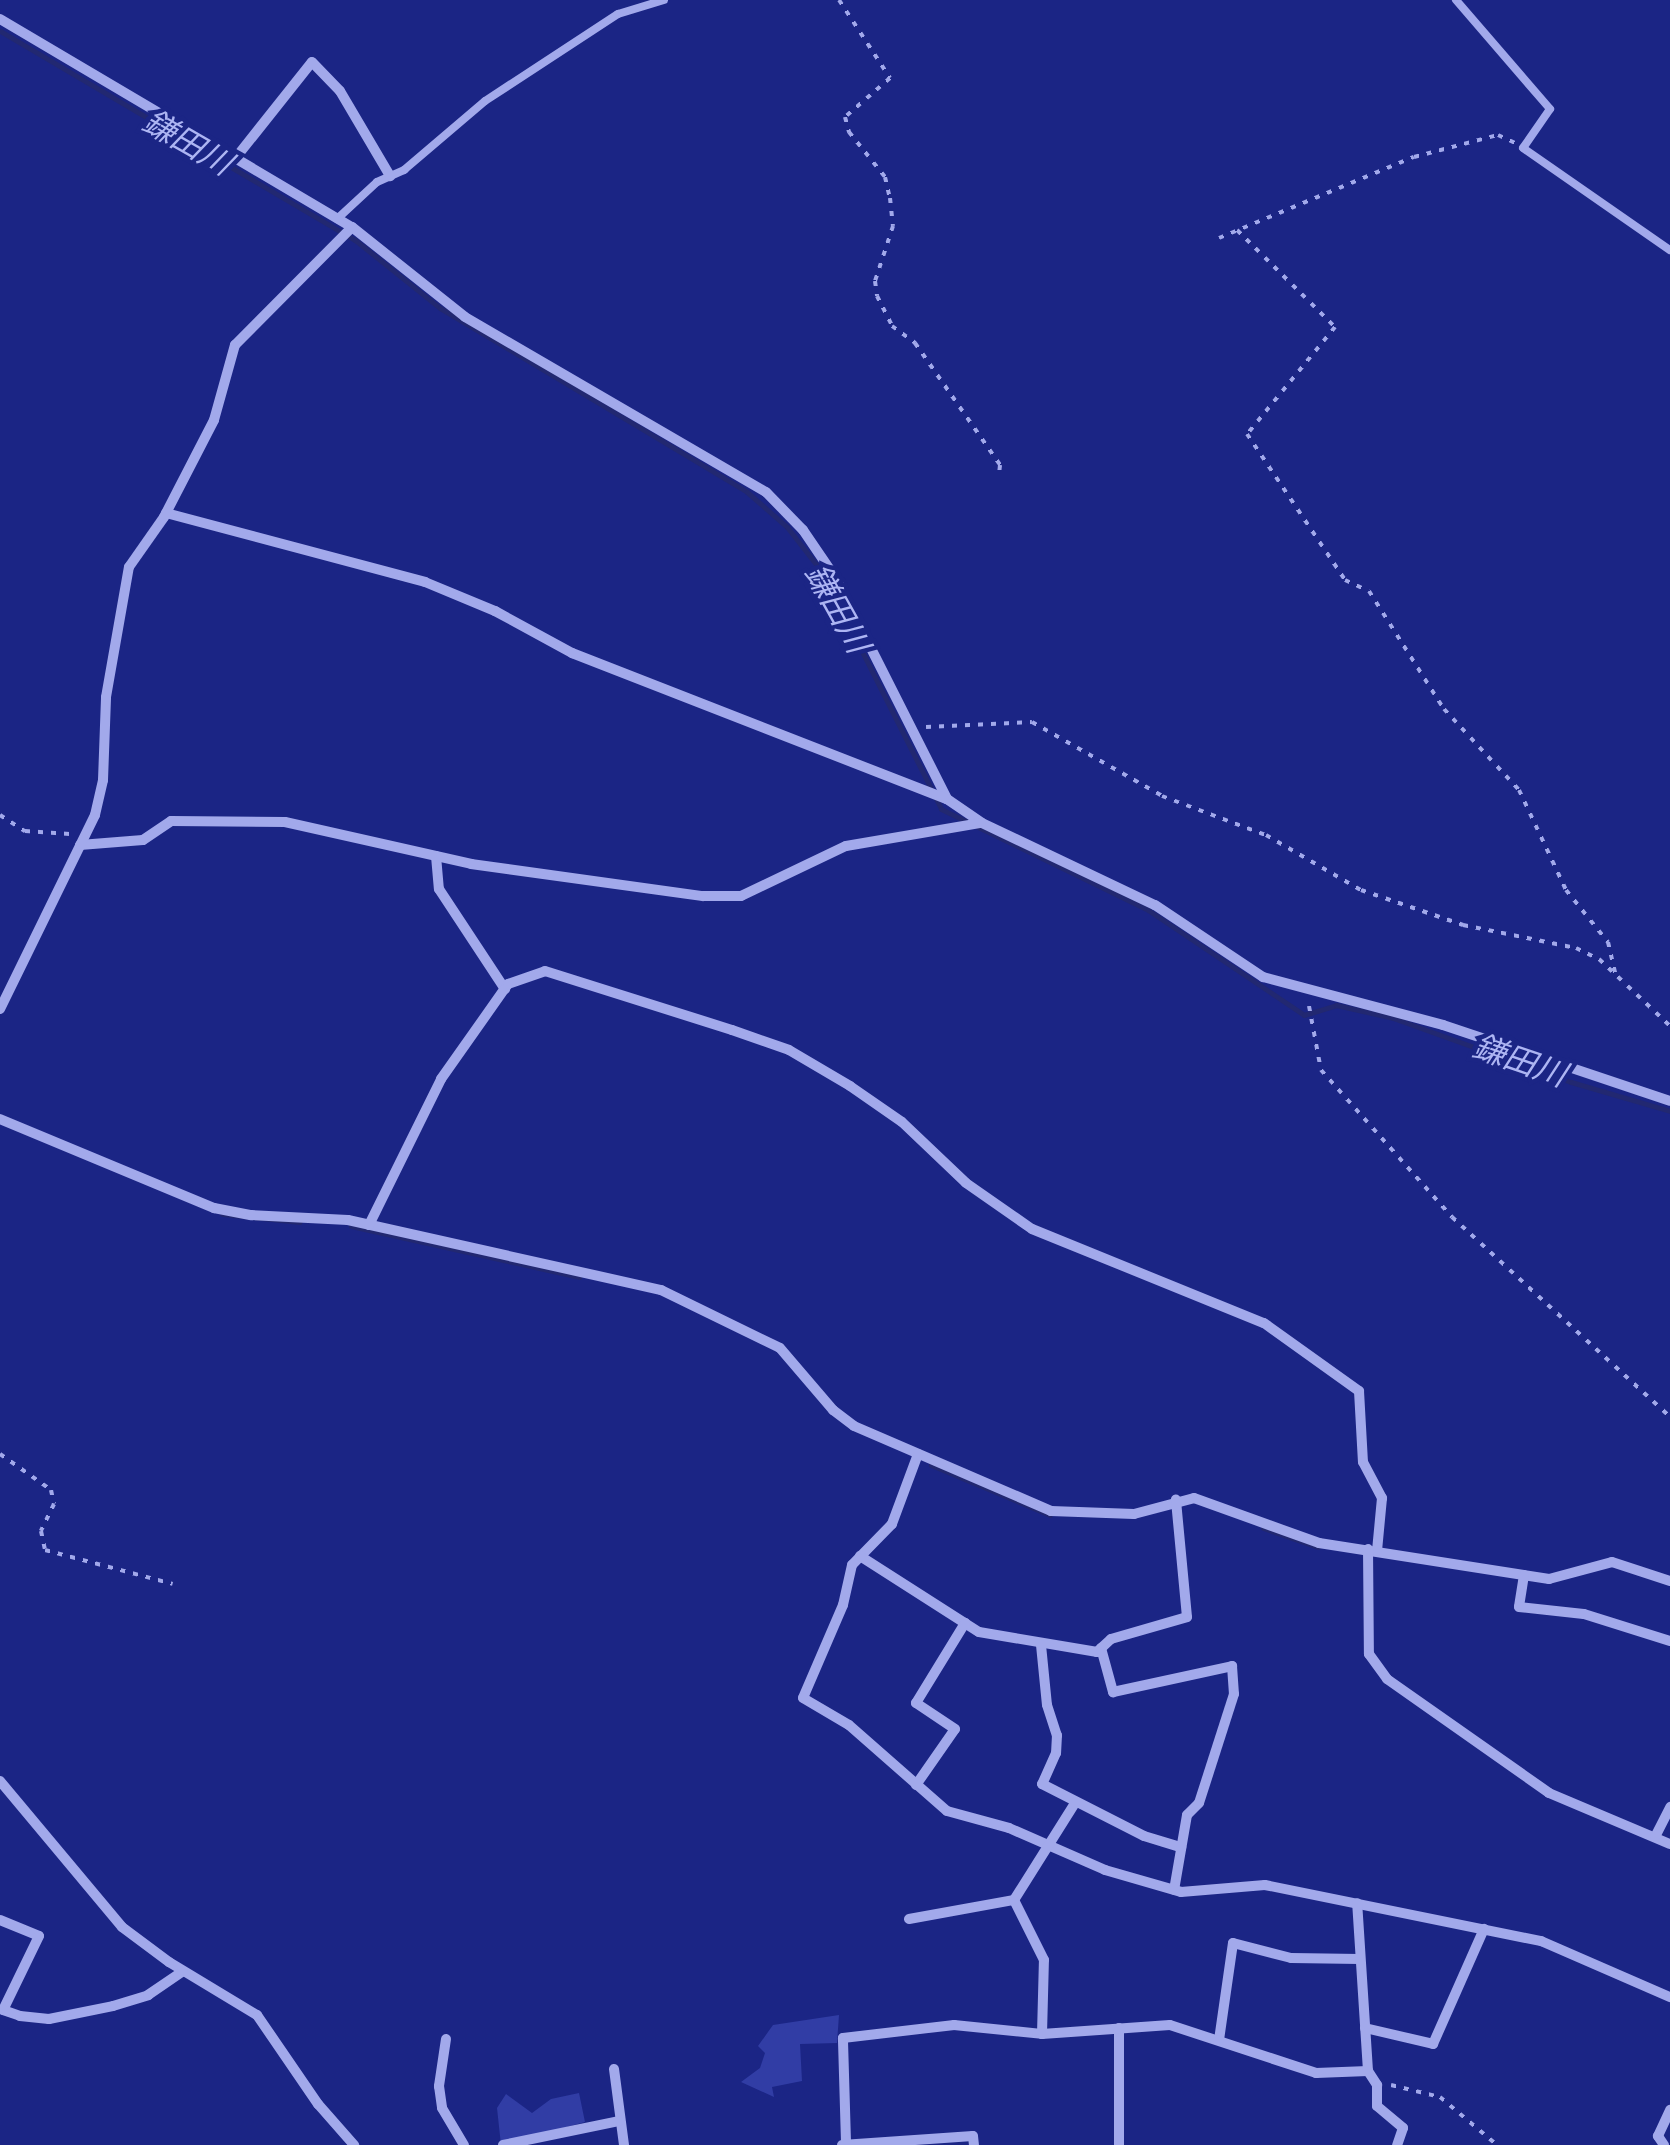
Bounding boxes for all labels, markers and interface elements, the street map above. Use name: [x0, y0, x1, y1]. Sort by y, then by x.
water label: 鎌田川: [137, 101, 239, 183]
water label: 鎌田川: [798, 557, 878, 659]
water label: 鎌田川: [1468, 1026, 1572, 1094]

